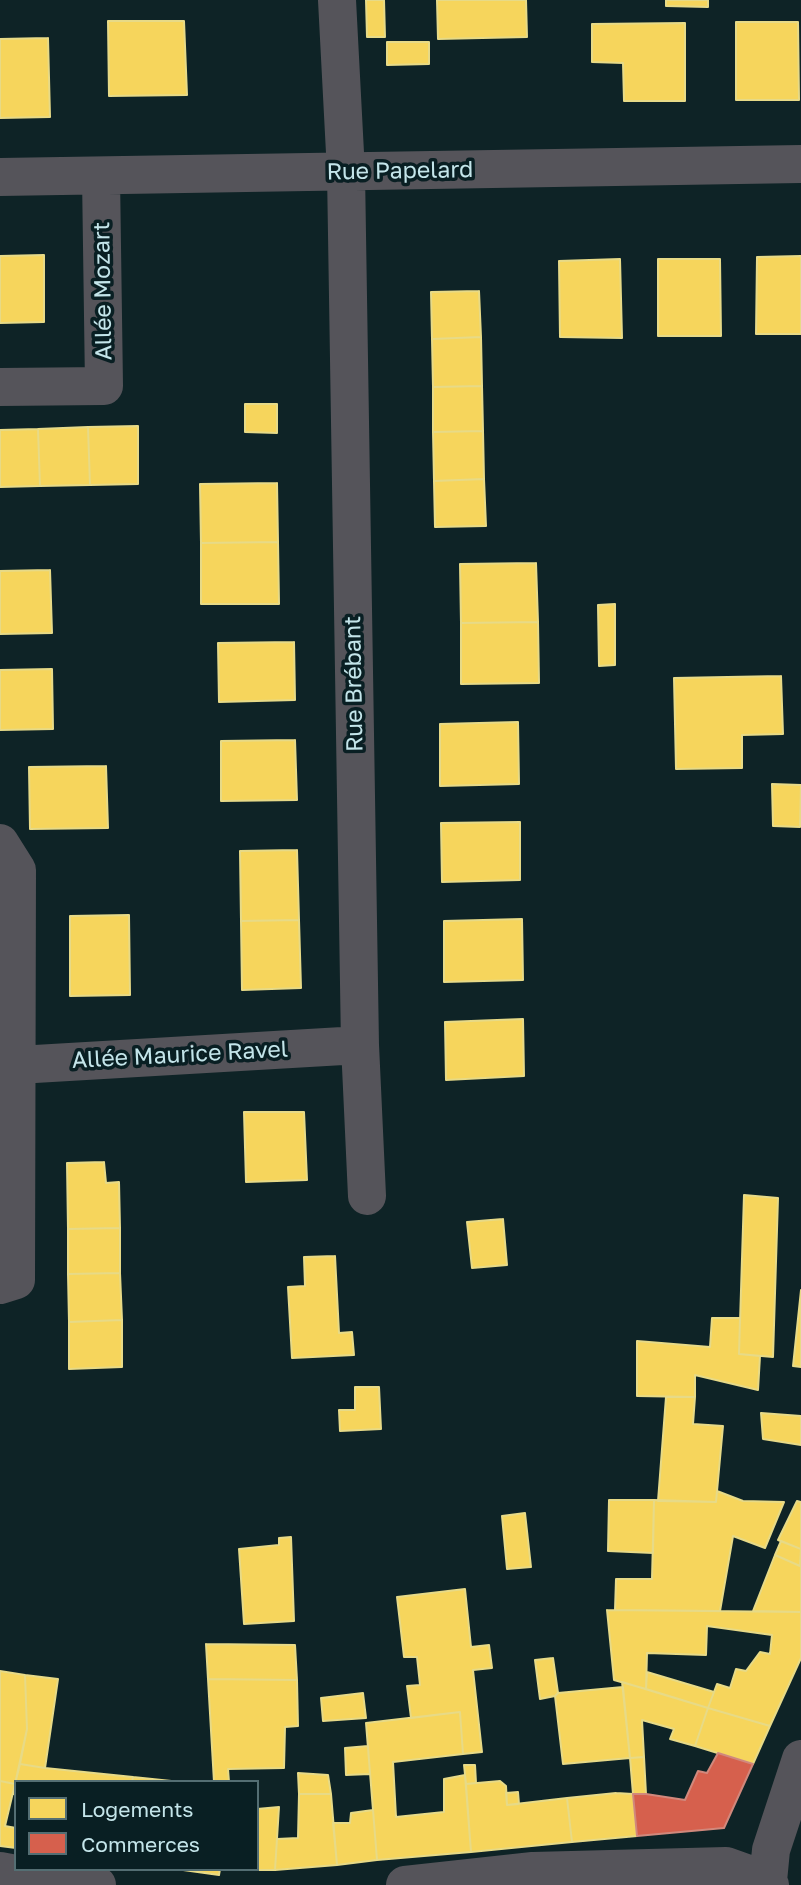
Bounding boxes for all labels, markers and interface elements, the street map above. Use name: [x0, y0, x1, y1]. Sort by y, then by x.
street label: Rue Papelard: [326, 156, 474, 186]
street label: Allée Mozart: [88, 221, 118, 361]
street label: Rue Brébant: [339, 616, 369, 752]
street label: Allée Maurice Ravel: [71, 1036, 289, 1074]
legend: [14, 1780, 259, 1871]
text: Logements: [81, 1796, 193, 1822]
text: Commerces: [81, 1831, 200, 1857]

